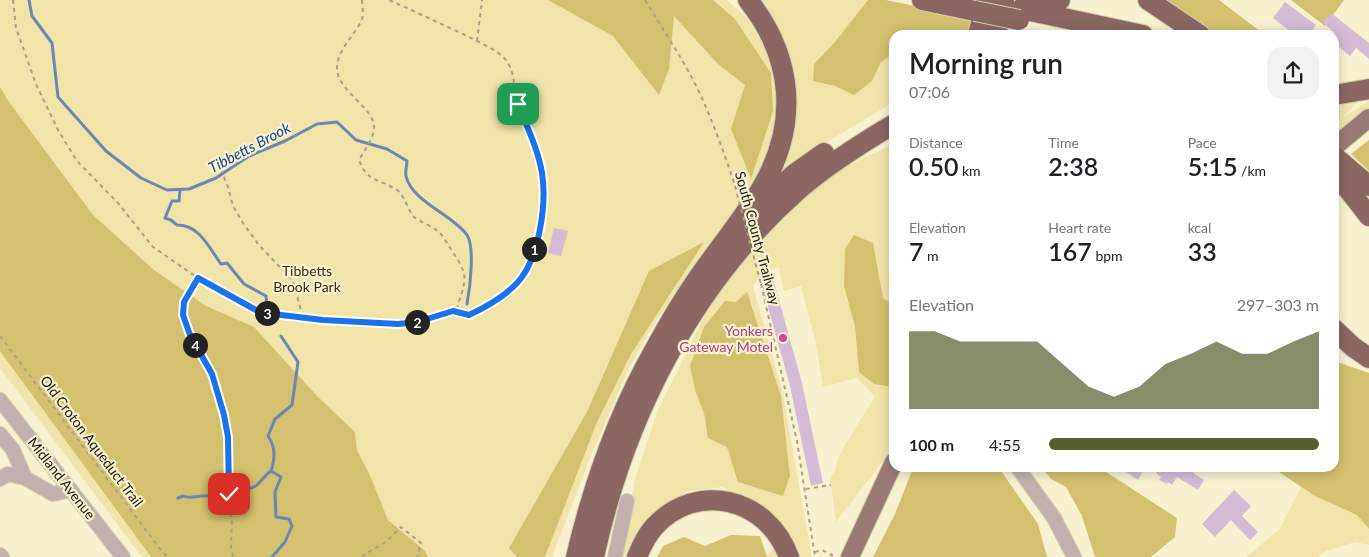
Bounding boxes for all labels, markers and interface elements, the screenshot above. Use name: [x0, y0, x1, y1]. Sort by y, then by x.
text: Morning run: [909, 46, 1063, 80]
button: share: [1267, 47, 1319, 99]
text: 07:06: [909, 82, 950, 101]
pin: [497, 83, 539, 125]
icon: arrive: [504, 90, 532, 118]
water label: Tibbetts Brook: [205, 117, 294, 176]
text: Distance: [909, 134, 963, 151]
text: Time: [1048, 134, 1079, 151]
text: Pace: [1188, 134, 1217, 151]
text: 0.50: [909, 151, 958, 181]
text: 2:38: [1048, 151, 1098, 181]
text: 5:15: [1188, 151, 1238, 181]
text: km: [958, 162, 981, 179]
text: /km: [1238, 162, 1266, 179]
street label: South County Trailway: [732, 169, 784, 307]
text: Elevation: [909, 219, 966, 236]
text: Heart rate: [1048, 219, 1111, 236]
text: kcal: [1188, 219, 1211, 236]
pin: 1: [522, 236, 546, 262]
text: 7: [909, 236, 924, 266]
text: 167: [1048, 236, 1092, 266]
text: 33: [1188, 236, 1217, 266]
text: 1: [530, 241, 539, 258]
text: m: [924, 247, 939, 264]
text: bpm: [1092, 247, 1123, 264]
park label: Tibbetts Brook Park: [273, 262, 342, 295]
text: Elevation: [909, 295, 974, 314]
text: 297–303 m: [1237, 295, 1319, 314]
pin: 3: [254, 300, 280, 326]
text: 3: [263, 305, 272, 322]
pin: 2: [404, 310, 430, 334]
text: 2: [413, 314, 422, 331]
place label: Yonkers Gateway Motel: [679, 322, 773, 355]
pin: 4: [182, 332, 208, 358]
marker: Yonkers Gateway Motel: [777, 332, 789, 344]
text: 4: [191, 337, 200, 354]
street label: Old Croton Aqueduct Trail: [37, 372, 147, 510]
street label: Midland Avenue: [25, 434, 99, 522]
text: 100 m: [909, 435, 954, 454]
text: 4:55: [989, 435, 1021, 454]
pin: [208, 473, 250, 515]
icon: check: [215, 480, 243, 508]

